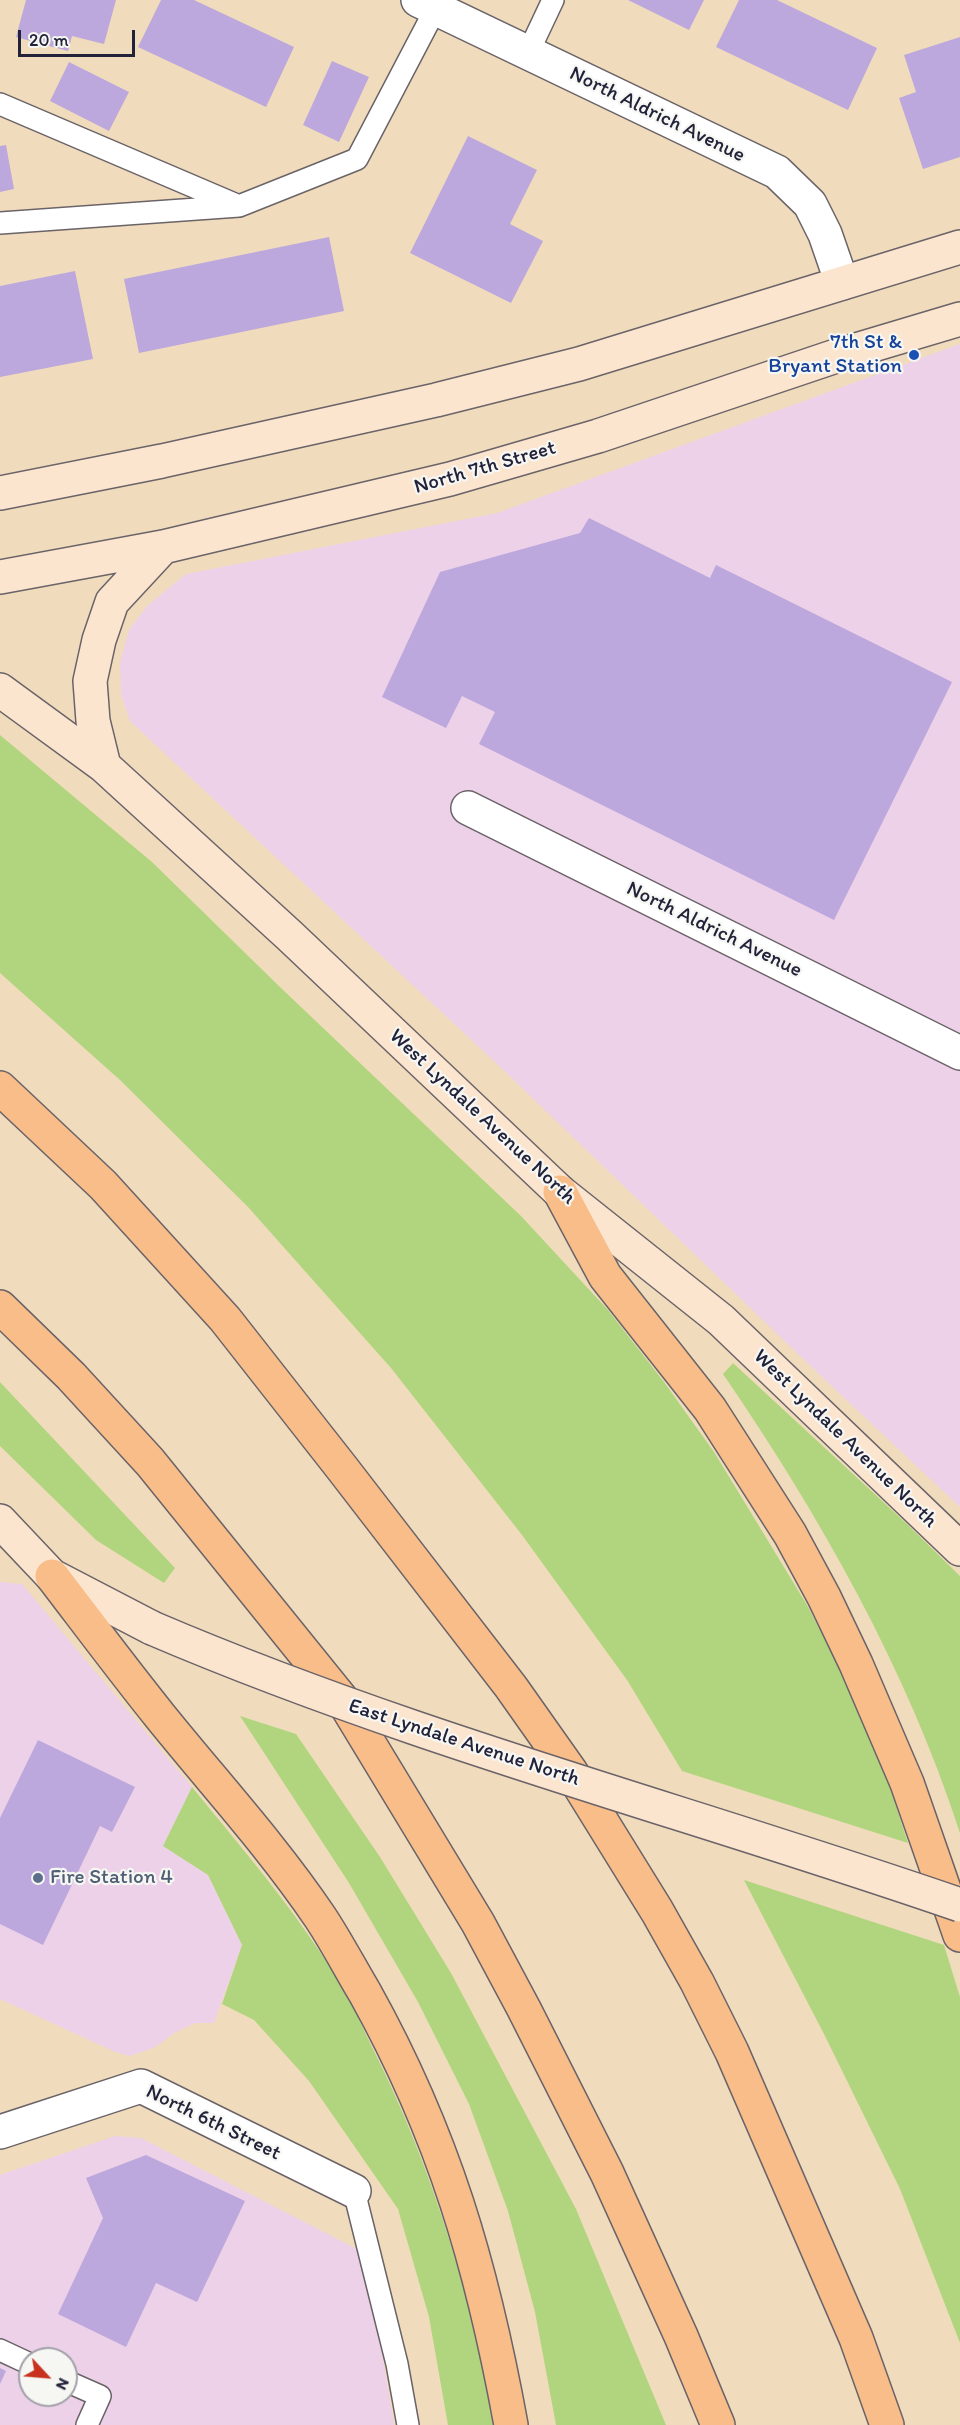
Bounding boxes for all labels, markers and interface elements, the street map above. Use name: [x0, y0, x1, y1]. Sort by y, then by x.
scale bar: [21, 18, 138, 56]
text: 20 m: [29, 29, 69, 51]
street label: North Aldrich Avenue: [565, 62, 749, 168]
place label: 7th St & Bryant Station: [768, 330, 902, 380]
marker: 7th St & Bryant Station: [907, 348, 921, 362]
street label: North 7th Street: [411, 436, 559, 500]
street label: North Aldrich Avenue: [622, 877, 806, 983]
street label: West Lyndale Avenue North: [383, 1024, 581, 1210]
street label: West Lyndale Avenue North: [748, 1344, 942, 1534]
street label: East Lyndale Avenue North: [345, 1694, 583, 1792]
place label: Fire Station 4: [50, 1865, 173, 1891]
marker: Fire Station 4: [31, 1871, 45, 1885]
street label: North 6th Street: [141, 2079, 285, 2167]
north arrow: [18, 2347, 78, 2407]
text: N: [52, 2375, 74, 2393]

